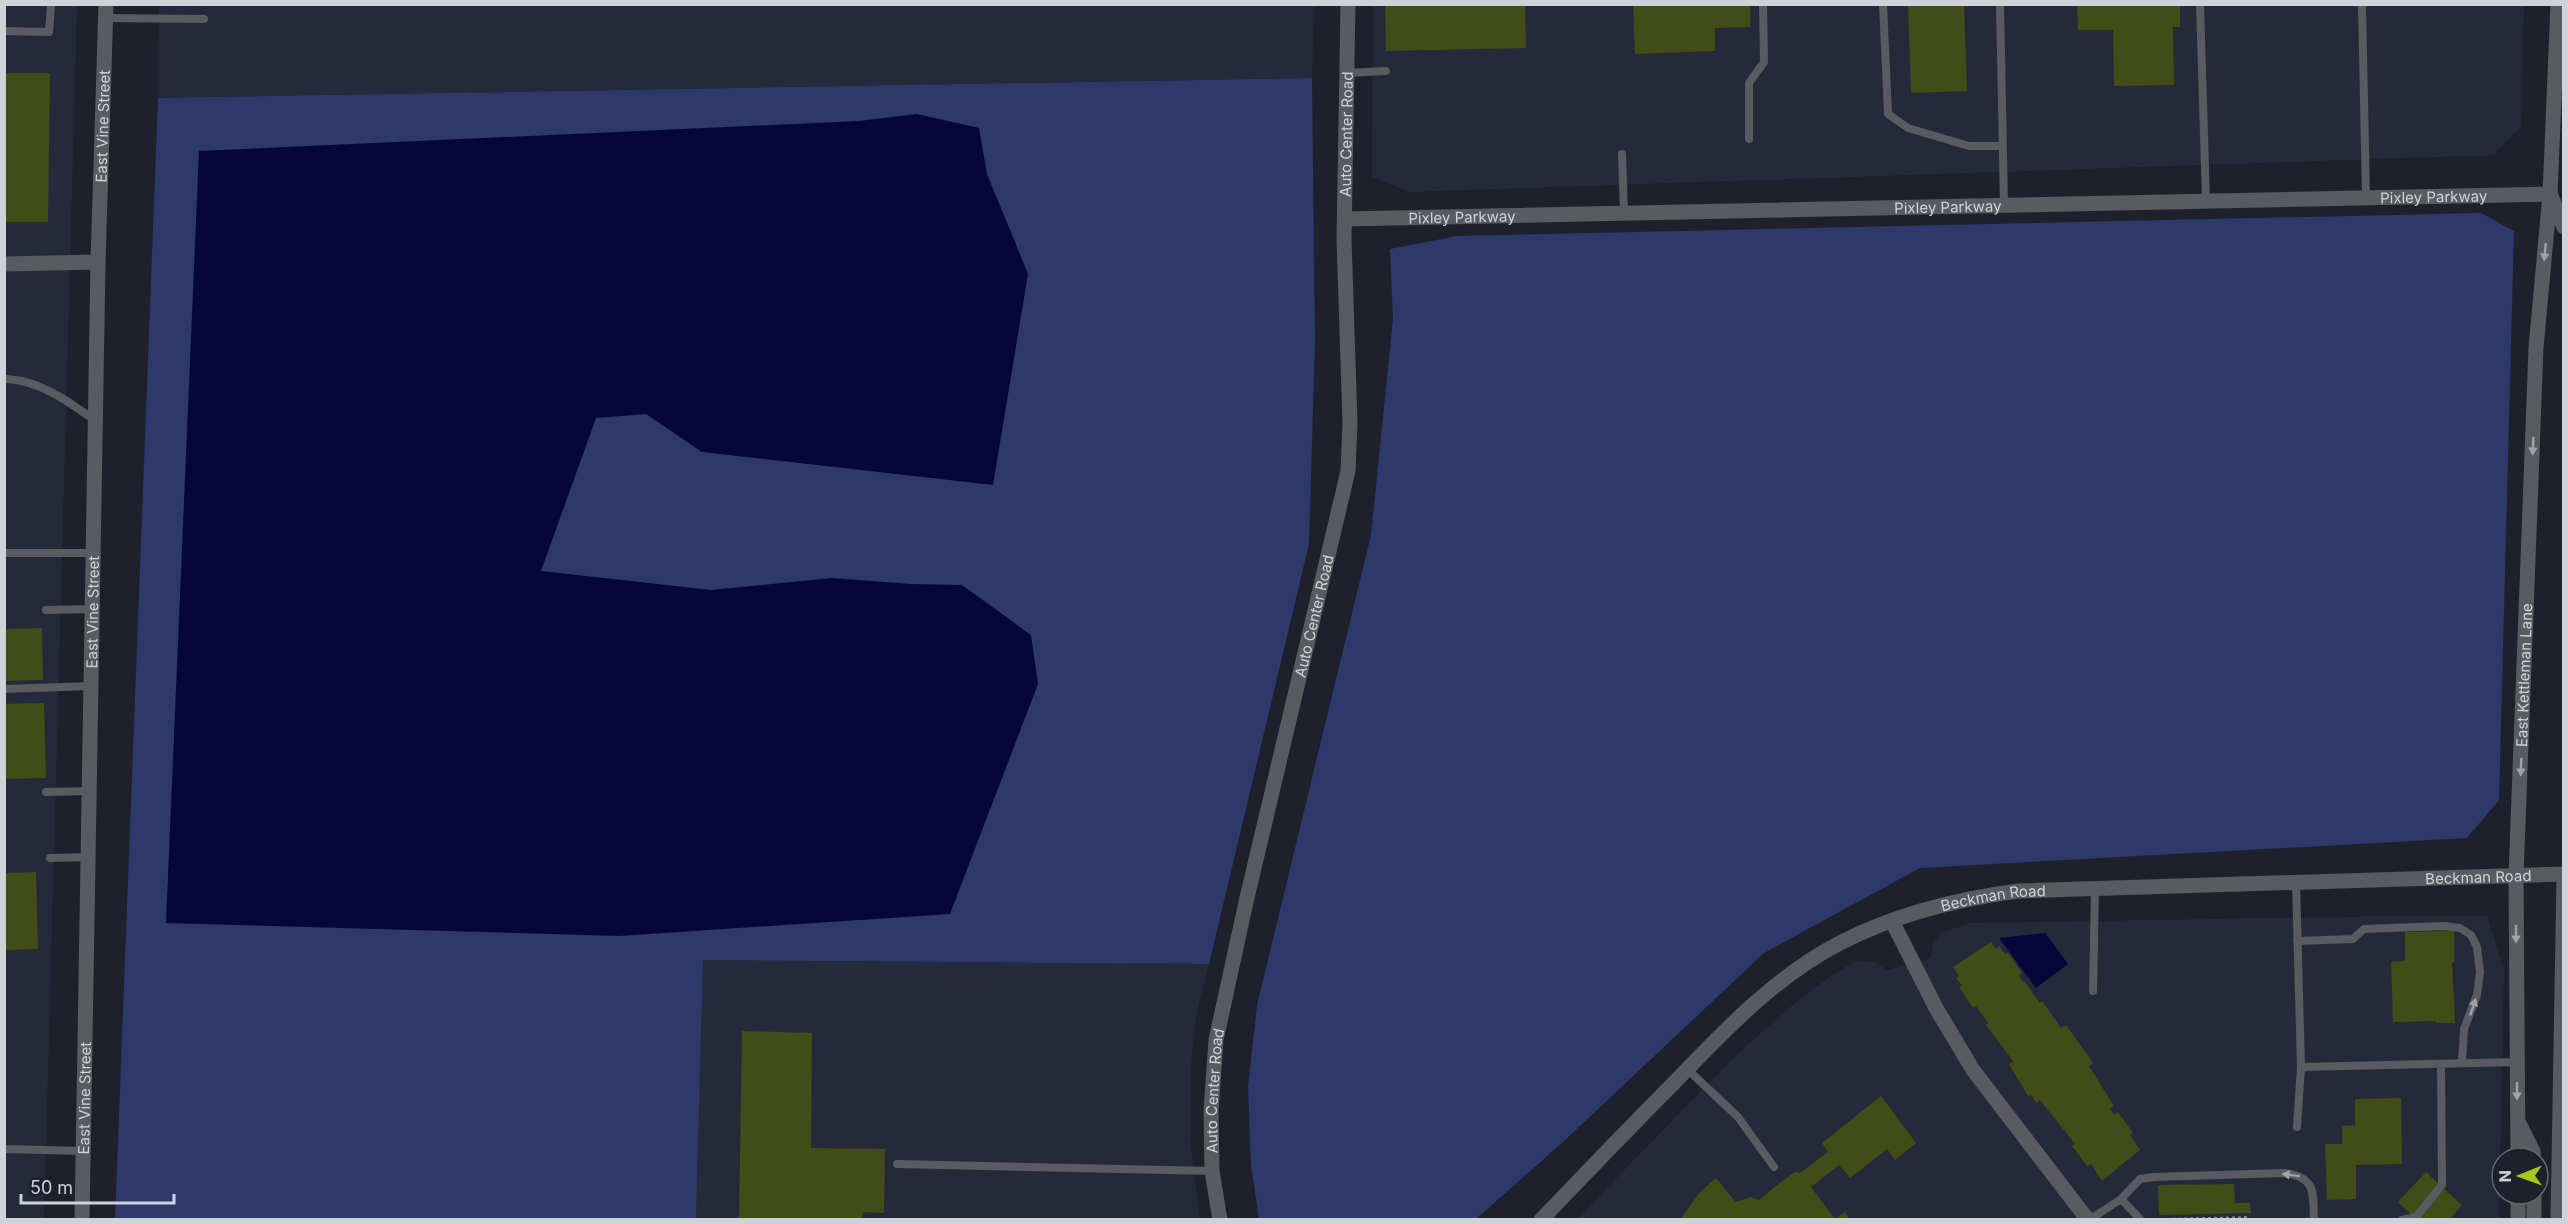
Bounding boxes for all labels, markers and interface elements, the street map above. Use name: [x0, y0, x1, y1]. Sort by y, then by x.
street label: East Vine Street: [91, 69, 113, 183]
street label: Auto Center Road: [1335, 71, 1356, 197]
street label: Pixley Parkway: [2380, 186, 2488, 207]
street label: Pixley Parkway: [1894, 196, 2002, 217]
street label: Pixley Parkway: [1408, 206, 1516, 227]
one-way arrow: [2540, 242, 2550, 261]
one-way arrow: [2528, 437, 2538, 456]
street label: Auto Center Road: [1290, 553, 1337, 679]
street label: East Vine Street: [82, 555, 103, 669]
street label: East Kettleman Lane: [2511, 603, 2536, 747]
one-way arrow: [2516, 758, 2525, 777]
street label: Beckman Road: [2425, 866, 2532, 888]
street label: Beckman Road: [1939, 881, 2046, 915]
one-way arrow: [2511, 925, 2521, 944]
one-way arrow: [2469, 998, 2478, 1016]
street label: Auto Center Road: [1201, 1026, 1228, 1154]
street label: East Vine Street: [74, 1041, 94, 1155]
one-way arrow: [2512, 1082, 2522, 1101]
north arrow: [2490, 1146, 2550, 1206]
scale bar: [21, 1167, 174, 1205]
one-way arrow: [2281, 1170, 2300, 1179]
text: N: [2495, 1170, 2515, 1183]
text: 50 m: [30, 1177, 73, 1198]

